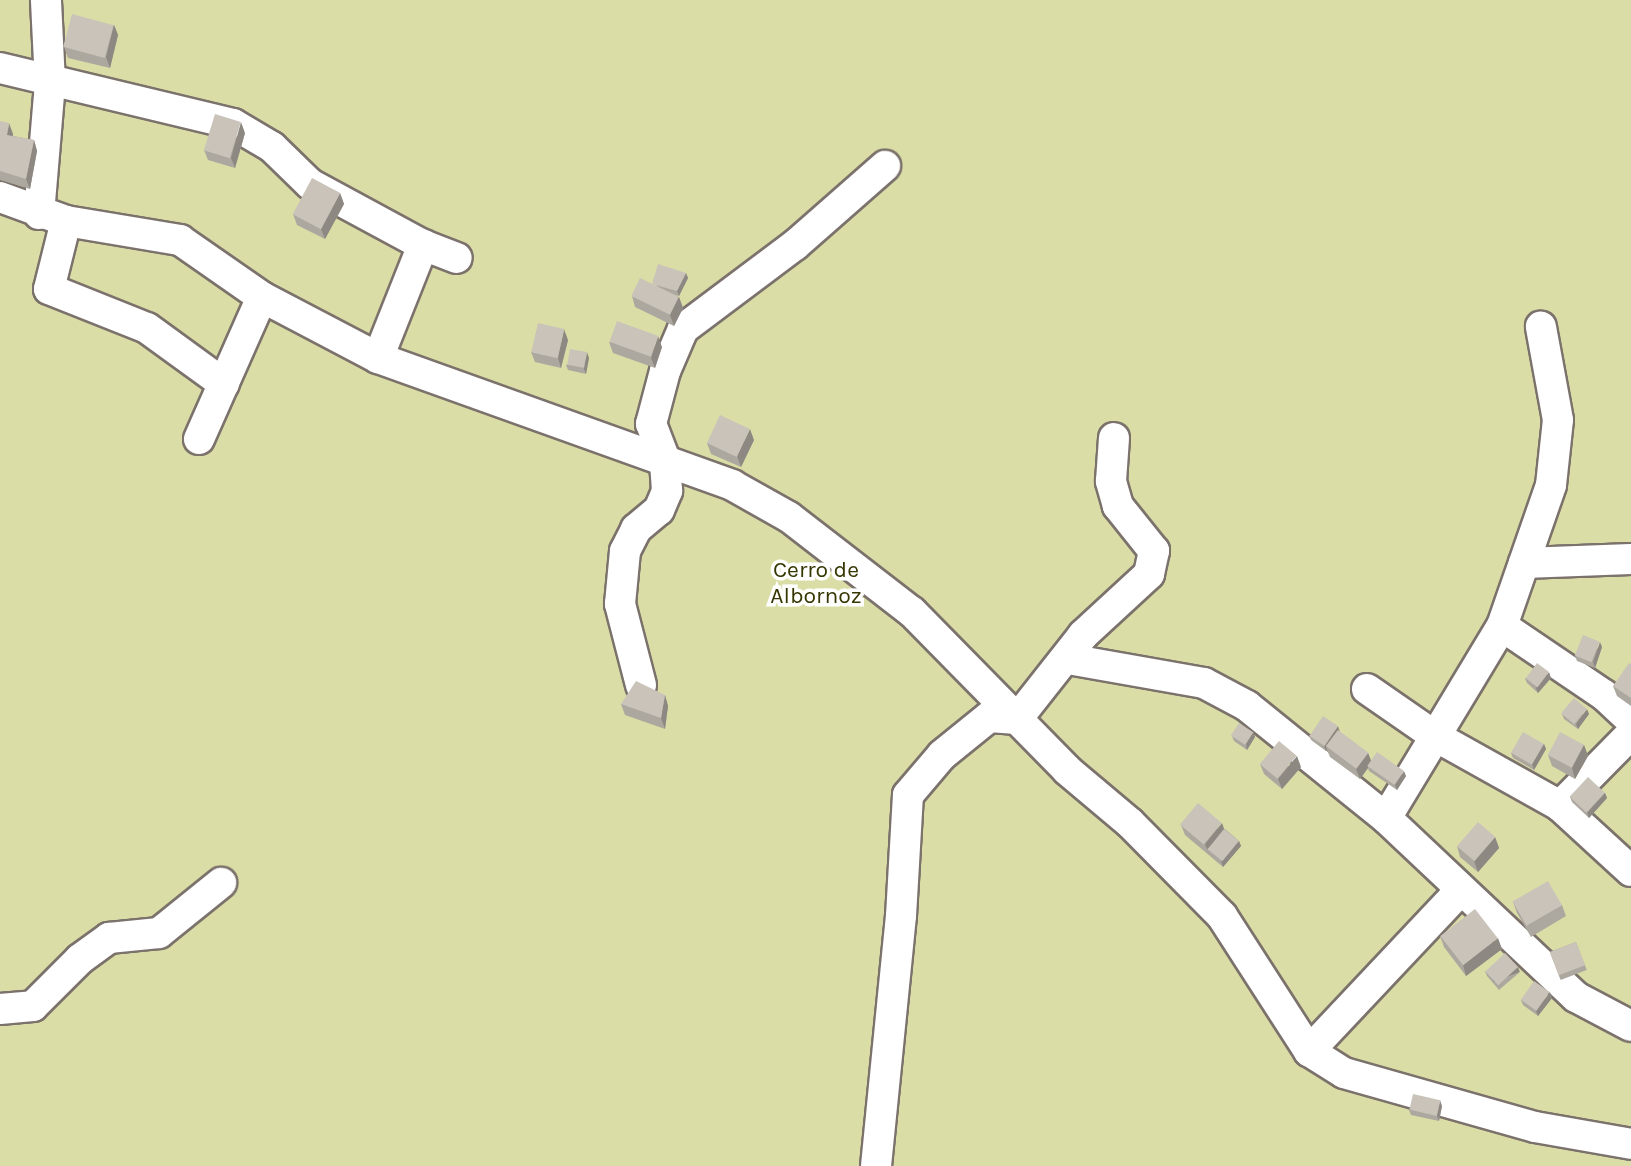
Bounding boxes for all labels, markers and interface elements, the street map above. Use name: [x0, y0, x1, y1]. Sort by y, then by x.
park label: Cerro de Albornoz: [770, 556, 862, 610]

